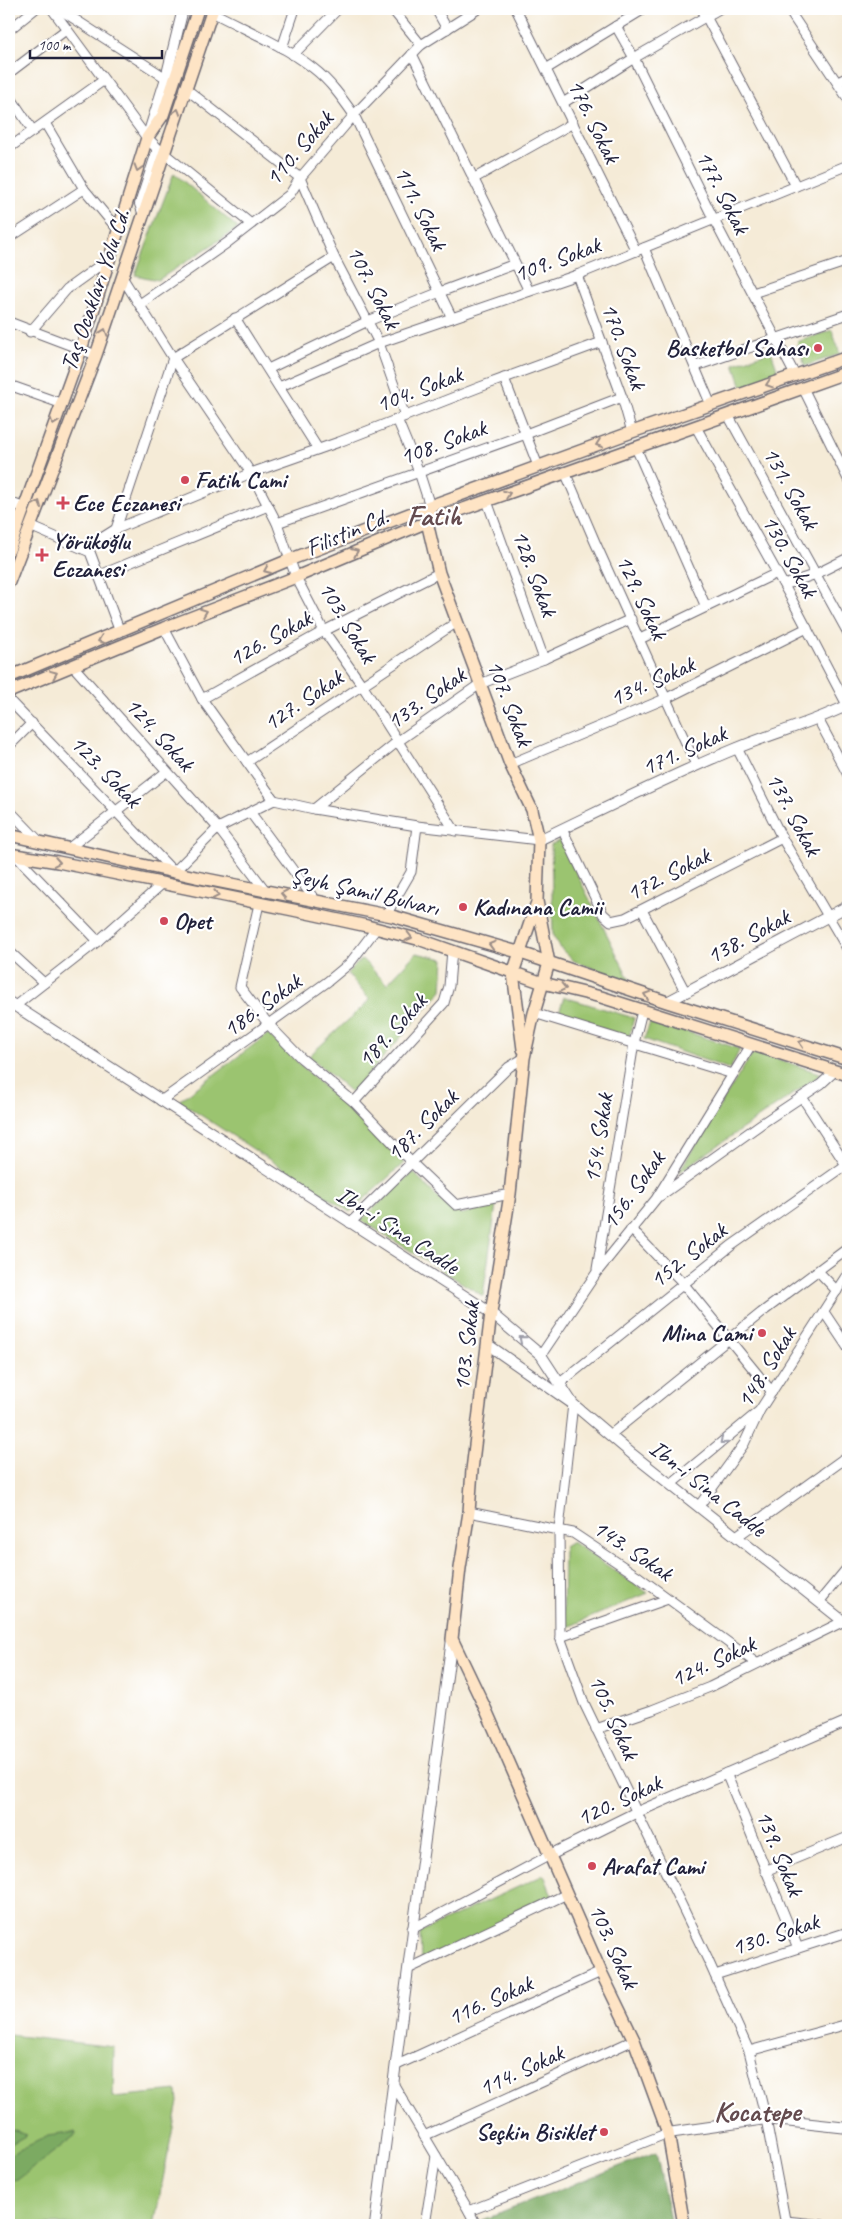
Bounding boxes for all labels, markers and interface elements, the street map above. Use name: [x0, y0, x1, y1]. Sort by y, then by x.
scale bar: [30, 28, 162, 60]
text: 100 m: [38, 36, 72, 55]
street label: 176. Sokak: [561, 74, 628, 170]
street label: 110. Sokak: [258, 103, 341, 192]
one-way arrow: [172, 108, 182, 116]
street label: 177. Sokak: [689, 145, 758, 241]
street label: 111. Sokak: [388, 161, 455, 257]
one-way arrow: [133, 163, 143, 171]
street label: Taş Ocakları Yolu Cd.: [53, 205, 137, 375]
street label: 109. Sokak: [510, 229, 607, 288]
street label: 107. Sokak: [340, 240, 409, 336]
street label: 170. Sokak: [595, 299, 654, 396]
one-way arrow: [98, 329, 108, 337]
place label: Basketbol Sahası: [666, 333, 810, 363]
marker: Basketbol Sahası: [812, 342, 824, 354]
street label: 104. Sokak: [372, 358, 468, 419]
one-way arrow: [765, 379, 774, 389]
street label: 108. Sokak: [396, 412, 493, 471]
one-way arrow: [50, 417, 60, 426]
one-way arrow: [595, 438, 604, 448]
street label: 131. Sokak: [756, 441, 827, 537]
place label: Fatih Cami: [195, 465, 289, 495]
marker: Fatih Cami: [179, 474, 191, 486]
place label: Ece Eczanesi: [73, 488, 183, 518]
one-way arrow: [502, 490, 511, 500]
marker: Ece Eczanesi: [57, 497, 69, 509]
district label: Fatih: [407, 497, 463, 534]
one-way arrow: [32, 500, 43, 509]
street label: Filistin Cd.: [301, 501, 393, 563]
street label: 130. Sokak: [755, 509, 826, 605]
place label: Yörükoğlu Eczanesi: [52, 526, 132, 584]
street label: 128. Sokak: [506, 526, 565, 623]
one-way arrow: [350, 547, 359, 558]
marker: Yörükoğlu Eczanesi: [36, 549, 48, 561]
street label: 129. Sokak: [609, 550, 676, 646]
one-way arrow: [263, 563, 272, 574]
street label: 103. Sokak: [312, 576, 385, 670]
street label: 126. Sokak: [223, 602, 319, 673]
one-way arrow: [200, 608, 208, 618]
one-way arrow: [97, 633, 106, 644]
street label: 134. Sokak: [605, 648, 701, 713]
street label: 107. Sokak: [480, 656, 541, 752]
street label: 133. Sokak: [381, 659, 473, 736]
street label: 127. Sokak: [257, 661, 351, 738]
one-way arrow: [49, 669, 58, 680]
street label: 124. Sokak: [119, 691, 203, 779]
street label: 171. Sokak: [637, 717, 733, 782]
street label: 123. Sokak: [64, 728, 150, 815]
street label: 137. Sokak: [760, 767, 829, 863]
street label: 172. Sokak: [621, 839, 717, 908]
one-way arrow: [52, 857, 61, 867]
street label: Şeyh Şamil Bulvarı: [288, 859, 443, 923]
one-way arrow: [279, 889, 288, 900]
one-way arrow: [212, 890, 220, 900]
place label: Kadınana Camii: [473, 892, 605, 922]
marker: Kadınana Camii: [457, 901, 469, 913]
street label: 138. Sokak: [701, 901, 797, 970]
place label: Opet: [174, 906, 214, 936]
marker: Opet: [158, 915, 170, 927]
one-way arrow: [404, 931, 413, 942]
one-way arrow: [489, 940, 497, 950]
street label: 186. Sokak: [217, 965, 309, 1044]
one-way arrow: [559, 982, 567, 993]
street label: 189. Sokak: [351, 985, 435, 1073]
one-way arrow: [643, 991, 651, 1001]
one-way arrow: [798, 1039, 807, 1049]
street label: 187. Sokak: [380, 1081, 466, 1167]
street label: 154. Sokak: [576, 1089, 620, 1185]
street label: 156. Sokak: [594, 1143, 673, 1235]
street label: Ibn-i Sina Cadde: [331, 1179, 467, 1282]
street label: 152. Sokak: [643, 1214, 734, 1295]
street label: 103. Sokak: [446, 1297, 487, 1392]
place label: Mina Cami: [662, 1318, 755, 1348]
street label: 148. Sokak: [729, 1319, 804, 1413]
marker: Mina Cami: [756, 1327, 768, 1339]
one-way arrow: [519, 1336, 528, 1344]
street label: Ibn-i Sina Cadde: [643, 1433, 774, 1544]
one-way arrow: [720, 1436, 729, 1444]
street label: 143. Sokak: [587, 1512, 681, 1589]
street label: 124. Sokak: [666, 1627, 762, 1694]
street label: 105. Sokak: [582, 1670, 647, 1766]
street label: 120. Sokak: [572, 1766, 668, 1833]
street label: 139. Sokak: [749, 1806, 812, 1902]
place label: Arafat Cami: [602, 1851, 707, 1881]
marker: Arafat Cami: [586, 1860, 598, 1872]
street label: 103. Sokak: [582, 1899, 647, 1995]
street label: 130. Sokak: [728, 1905, 825, 1962]
street label: 116. Sokak: [443, 1967, 539, 2032]
street label: 114. Sokak: [474, 2036, 570, 2103]
district label: Kocatepe: [714, 2093, 802, 2130]
place label: Seçkin Bisiklet: [476, 2117, 598, 2147]
marker: Seçkin Bisiklet: [598, 2126, 610, 2138]

